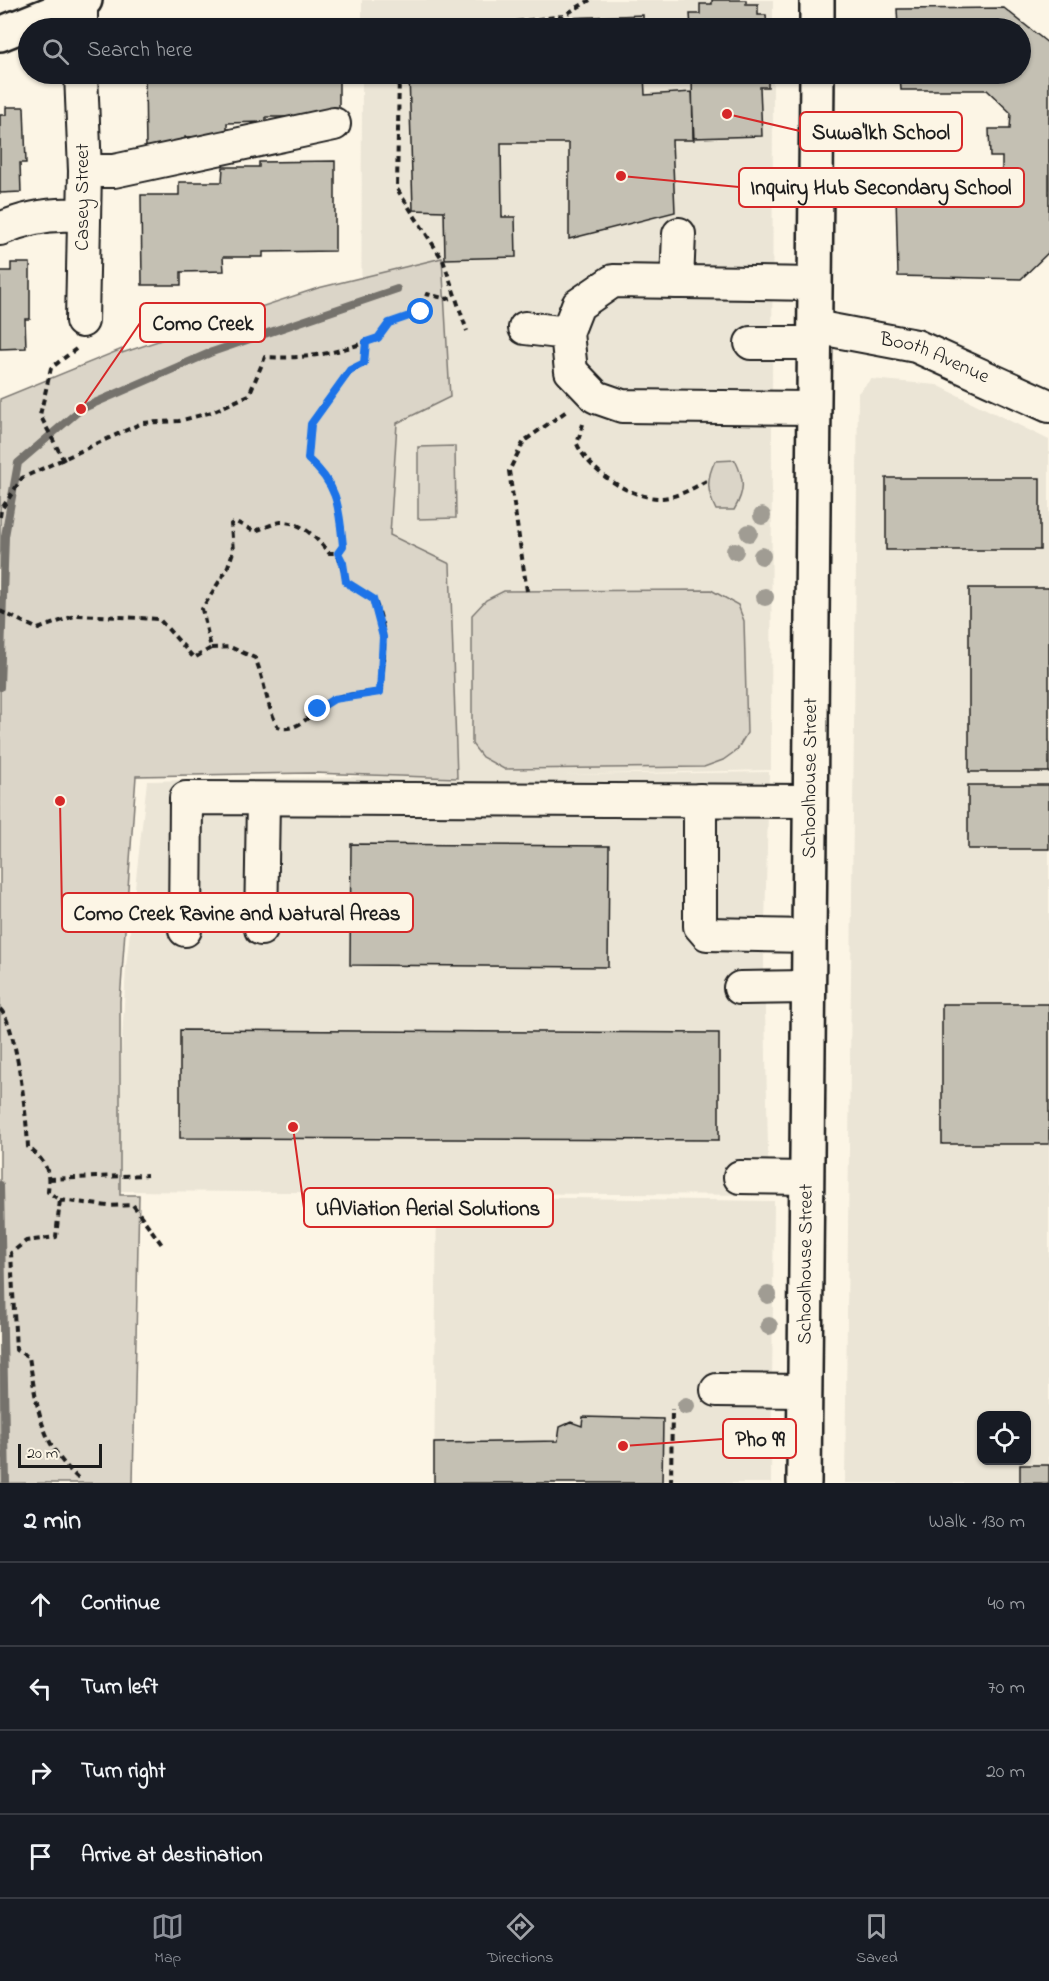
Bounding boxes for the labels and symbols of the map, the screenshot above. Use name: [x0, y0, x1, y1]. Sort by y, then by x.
callout: Suwa'lkh School: [800, 112, 962, 151]
text: Suwa'lkh School: [812, 119, 951, 149]
street label: Casey Street: [69, 143, 98, 251]
callout: Inquiry Hub Secondary School: [739, 168, 1024, 207]
text: Inquiry Hub Secondary School: [750, 174, 1012, 206]
route start: [407, 298, 433, 324]
callout: Como Creek: [140, 303, 265, 342]
text: Como Creek: [153, 310, 254, 340]
street label: Booth Avenue: [877, 325, 994, 392]
route end: [304, 695, 330, 721]
street label: Schoolhouse Street: [795, 697, 826, 859]
callout: Como Creek Ravine and Natural Areas: [62, 893, 413, 932]
text: Como Creek Ravine and Natural Areas: [74, 900, 401, 930]
street label: Schoolhouse Street: [791, 1183, 821, 1345]
callout: UAViation Aerial Solutions: [304, 1188, 553, 1227]
text: UAViation Aerial Solutions: [316, 1195, 541, 1225]
callout: Pho 99: [723, 1419, 796, 1458]
text: Pho 99: [735, 1426, 786, 1456]
scale bar: [18, 1441, 102, 1468]

